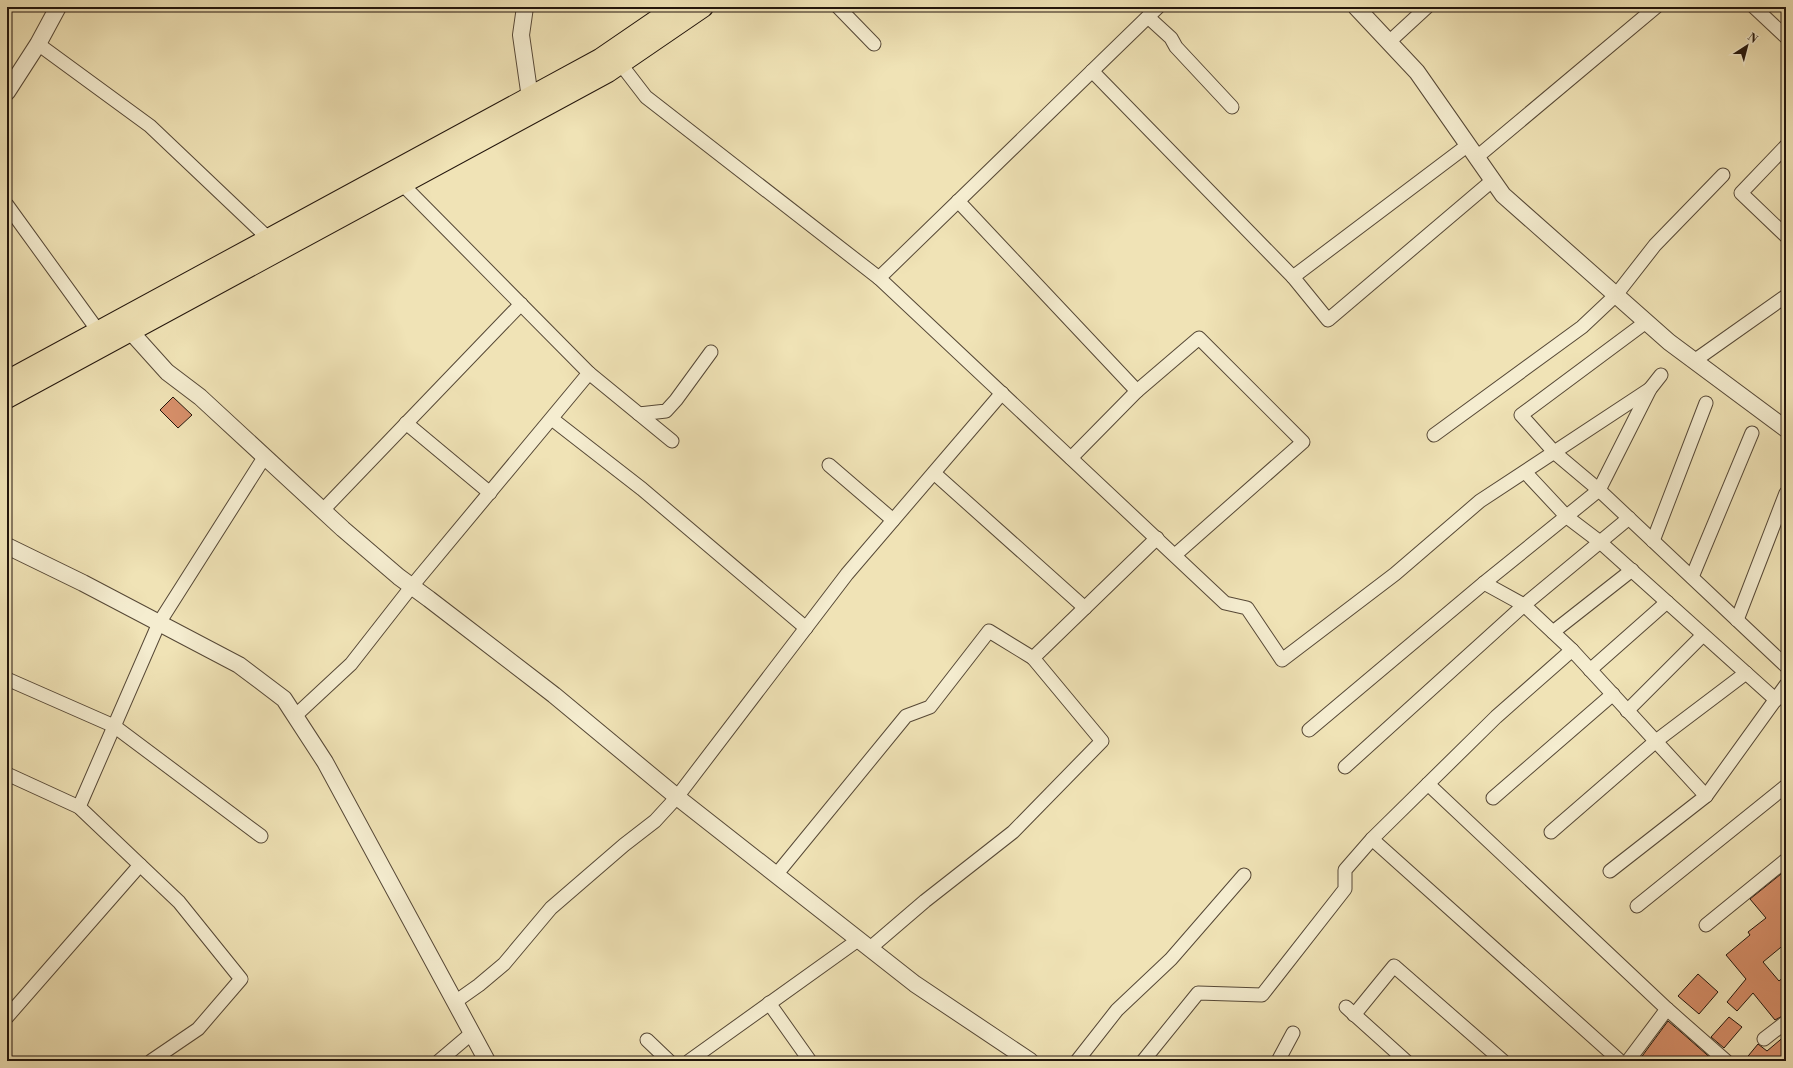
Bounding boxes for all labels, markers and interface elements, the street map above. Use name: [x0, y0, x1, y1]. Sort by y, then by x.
north arrow: [1727, 26, 1767, 66]
text: N: [1745, 30, 1760, 47]

